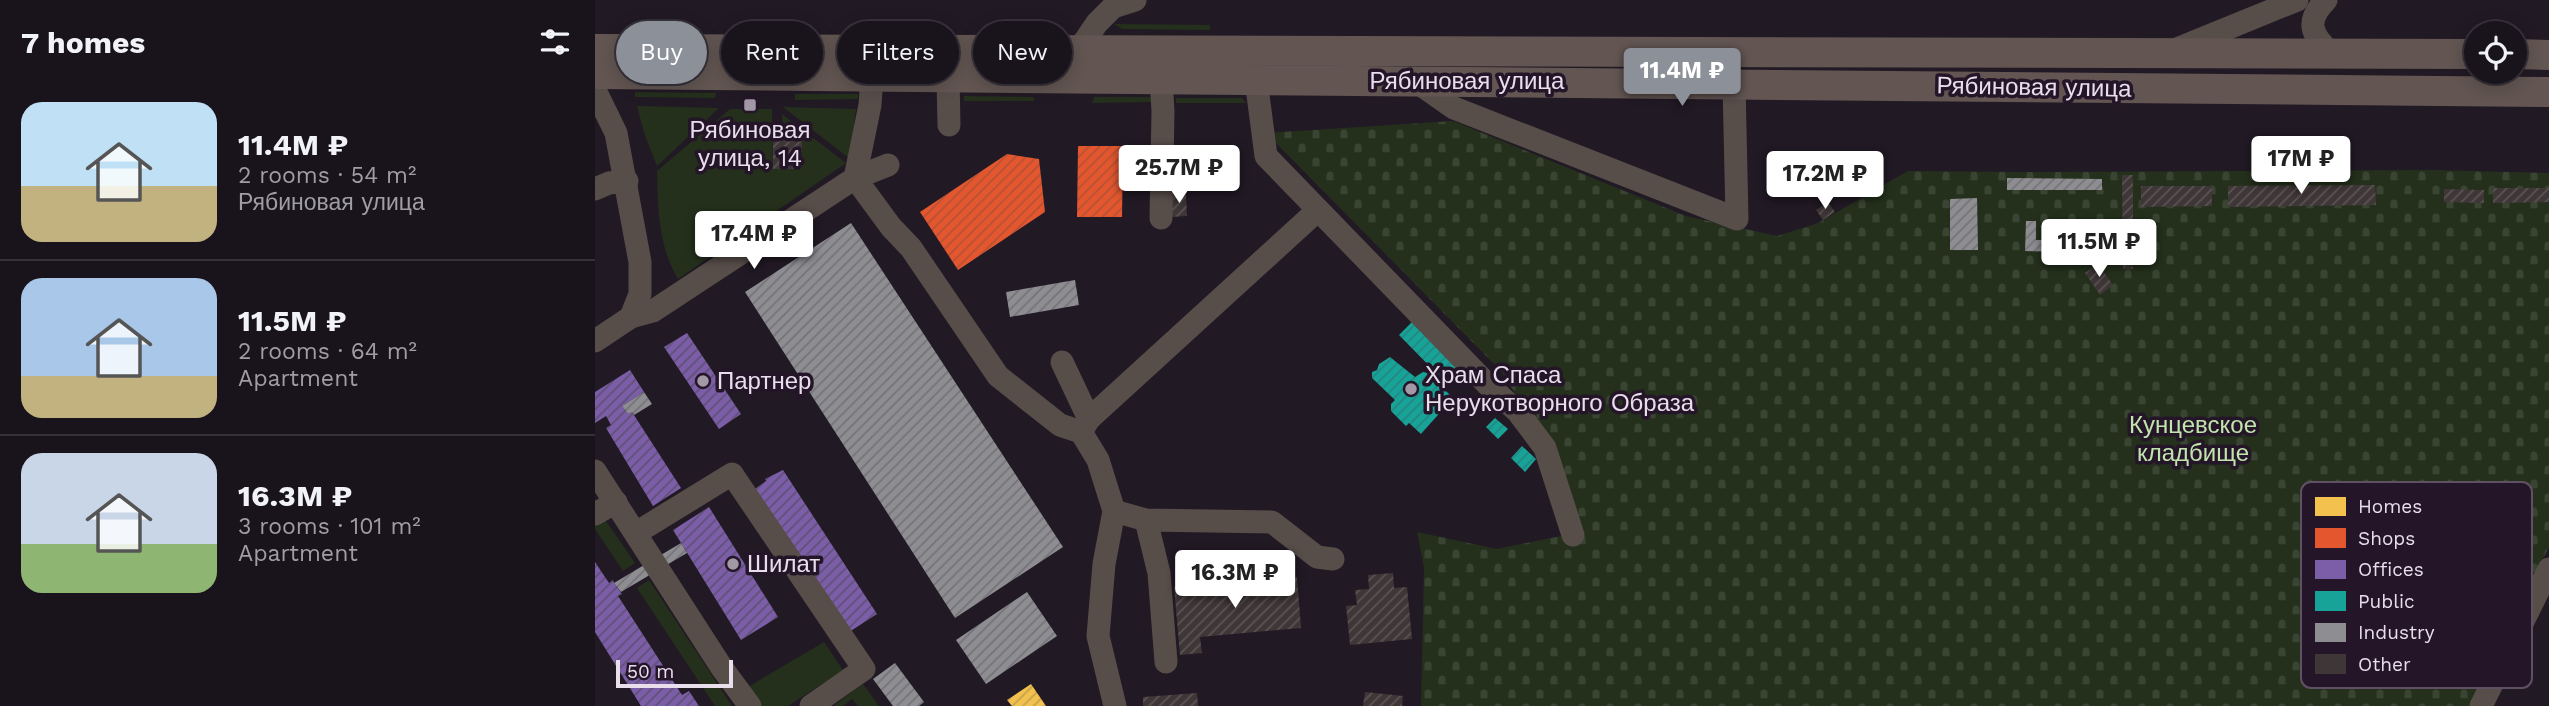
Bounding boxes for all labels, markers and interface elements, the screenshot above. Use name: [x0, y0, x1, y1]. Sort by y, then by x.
chip: Buy: [616, 21, 707, 84]
chip: Rent: [721, 21, 823, 84]
chip: Filters: [837, 21, 959, 84]
chip: New: [973, 21, 1072, 84]
map controls: [2464, 21, 2527, 84]
button: locate: [2464, 21, 2527, 84]
icon: filters: [536, 23, 574, 61]
text: 7 homes: [21, 25, 145, 60]
pin: 11.4M ₽: [1617, 48, 1747, 108]
text: 11.4M ₽: [1640, 57, 1724, 84]
street label: Рябиновая улица: [1370, 67, 1565, 95]
street label: Рябиновая улица: [1936, 71, 2132, 103]
marker: Рябиновая улица, 14: [742, 97, 758, 113]
place label: Рябиновая улица, 14: [690, 116, 810, 172]
text: 11.4M ₽: [238, 127, 348, 162]
icon: home: [77, 130, 161, 214]
pin: 17M ₽: [2252, 136, 2350, 196]
text: 17M ₽: [2267, 145, 2335, 172]
pin: 25.7M ₽: [1114, 146, 1244, 205]
pin: 17.2M ₽: [1760, 152, 1890, 211]
text: 25.7M ₽: [1135, 154, 1223, 181]
text: 17.2M ₽: [1783, 160, 1867, 187]
text: 2 rooms · 54 m²: [238, 162, 416, 189]
text: Рябиновая улица: [238, 189, 425, 216]
pin: 17.4M ₽: [689, 212, 819, 271]
pin: 11.5M ₽: [2034, 219, 2164, 279]
text: 17.4M ₽: [711, 220, 797, 247]
text: 11.5M ₽: [2057, 228, 2141, 255]
text: 11.5M ₽: [238, 303, 347, 338]
icon: home: [77, 306, 161, 390]
text: 2 rooms · 64 m²: [238, 338, 417, 365]
place label: Храм Спаса Нерукотворного Образа: [1425, 361, 1695, 417]
text: Apartment: [238, 365, 358, 392]
place label: Партнер: [717, 367, 811, 395]
marker: Партнер: [695, 373, 711, 389]
marker: Храм Спаса Нерукотворного Образа: [1403, 381, 1419, 397]
park label: Кунцевское кладбище: [2129, 411, 2257, 467]
text: 16.3M ₽: [238, 478, 352, 513]
icon: home: [77, 481, 161, 565]
legend: [2301, 482, 2532, 688]
text: Homes: [2358, 495, 2422, 518]
text: 3 rooms · 101 m²: [238, 513, 421, 540]
text: Shops: [2358, 527, 2415, 550]
text: Apartment: [238, 540, 358, 567]
place label: Шилат: [747, 550, 820, 578]
pin: 16.3M ₽: [1170, 550, 1300, 610]
marker: Шилат: [725, 556, 741, 572]
text: Offices: [2358, 558, 2424, 581]
text: 16.3M ₽: [1191, 559, 1279, 586]
text: Public: [2358, 590, 2415, 613]
text: Industry: [2358, 621, 2435, 644]
text: Other: [2358, 653, 2411, 676]
scale bar: [616, 657, 733, 689]
text: 50 m: [627, 660, 674, 683]

